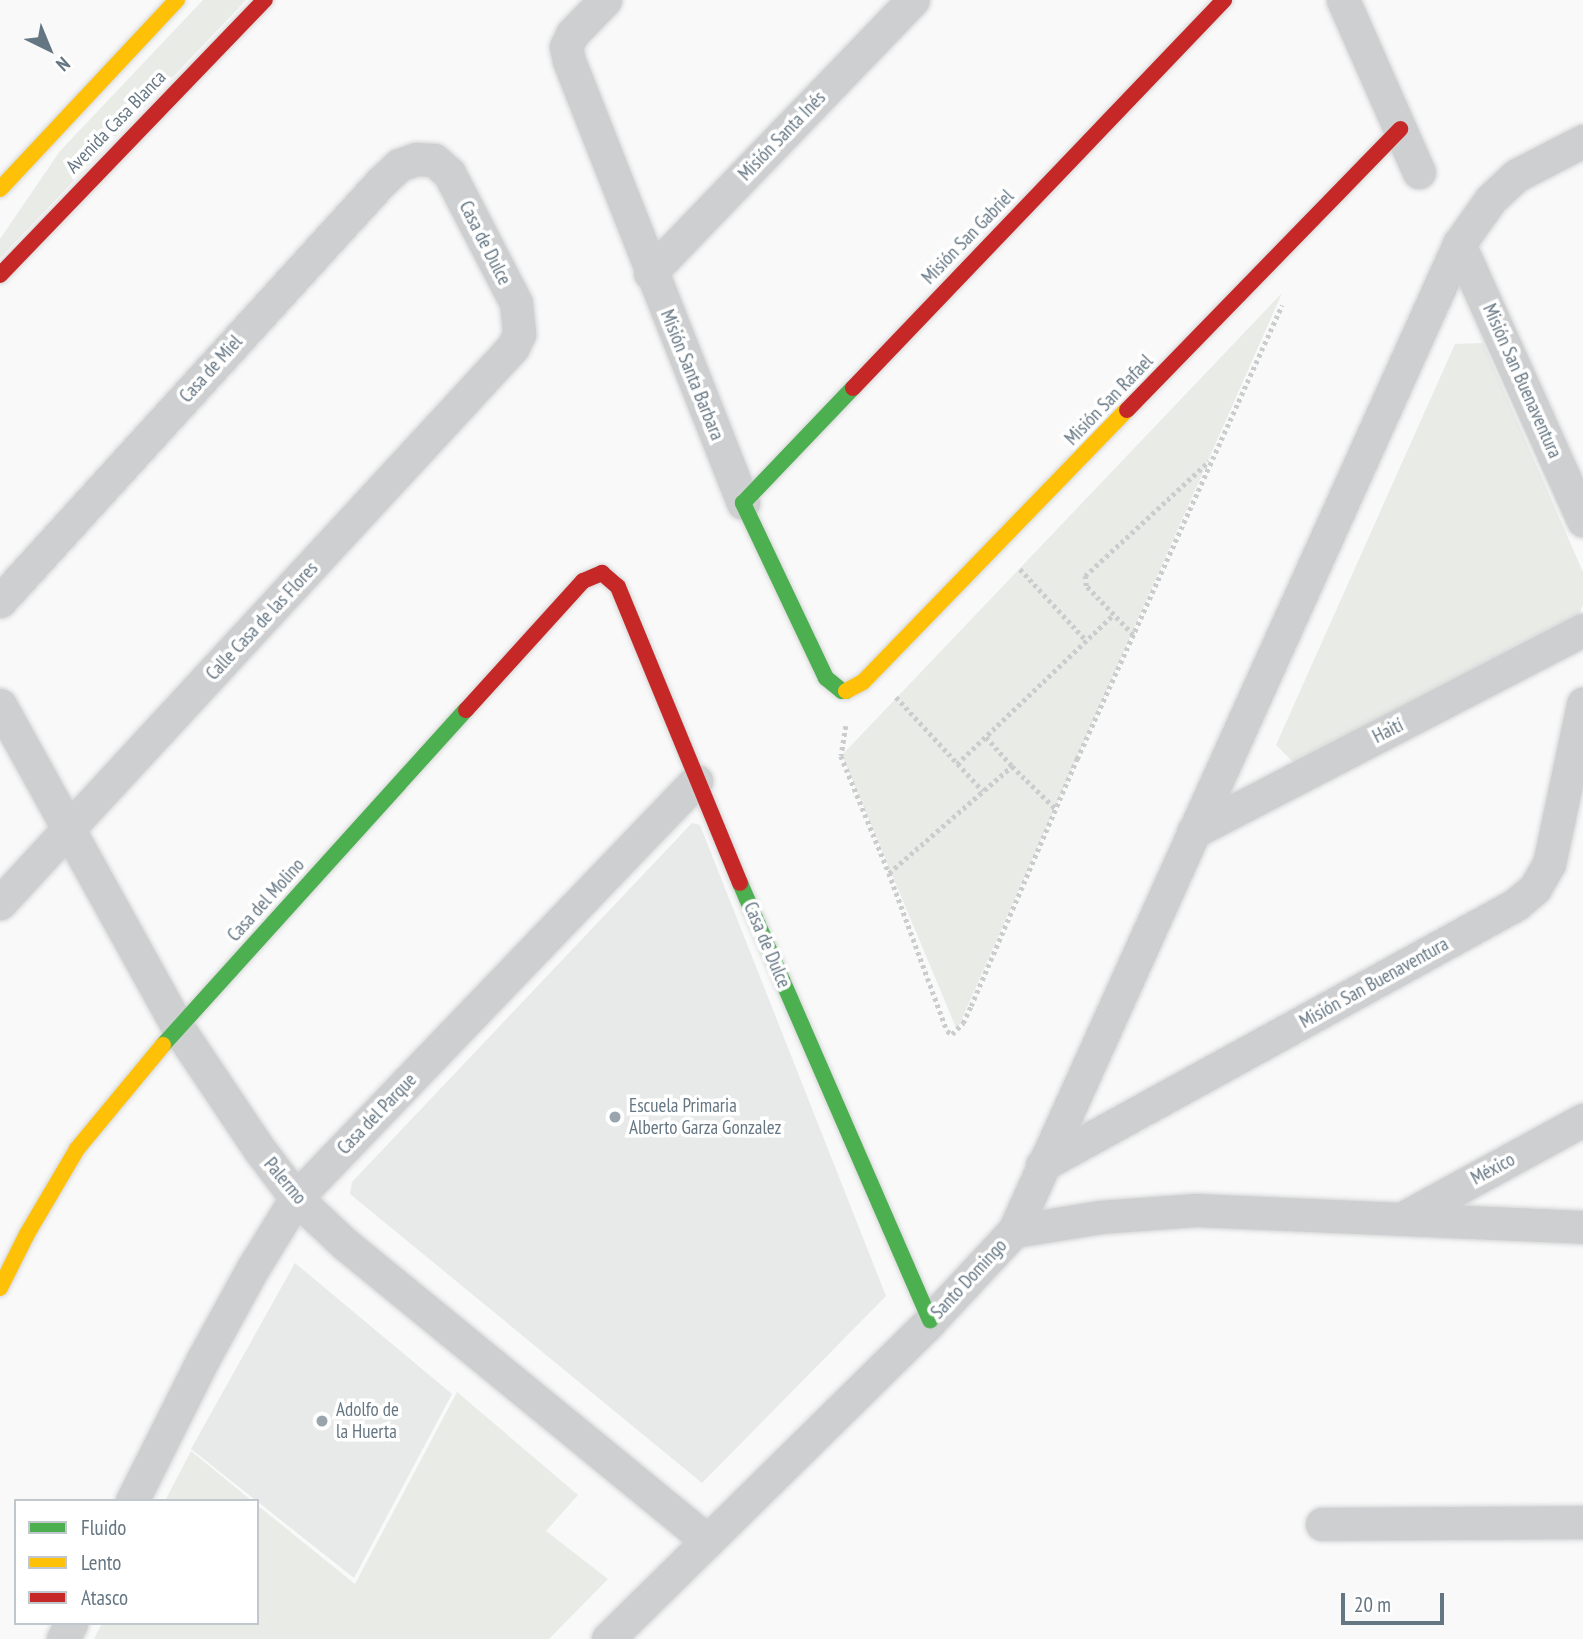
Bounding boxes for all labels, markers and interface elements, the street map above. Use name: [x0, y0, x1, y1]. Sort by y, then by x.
north arrow: [14, 14, 84, 84]
text: N: [51, 52, 75, 77]
street label: Avenida Casa Blanca: [61, 66, 171, 178]
street label: Misión Santa Inés: [734, 87, 830, 185]
street label: Misión San Gabriel: [917, 185, 1019, 289]
street label: Casa de Dulce: [454, 197, 516, 289]
street label: Misión San Buenaventura: [1478, 300, 1566, 462]
street label: Misión Santa Barbara: [655, 306, 729, 444]
street label: Casa de Miel: [175, 331, 247, 407]
street label: Misión San Rafael: [1060, 350, 1158, 450]
street label: Calle Casa de las Flores: [201, 557, 323, 685]
street label: Haití: [1369, 714, 1407, 748]
street label: Casa del Molino: [223, 854, 309, 946]
street label: Casa de Dulce: [739, 899, 795, 991]
street label: Misión San Buenaventura: [1296, 933, 1452, 1033]
street label: Casa del Parque: [333, 1069, 421, 1159]
place label: Escuela Primaria Alberto Garza Gonzalez: [629, 1095, 781, 1139]
marker: Escuela Primaria Alberto Garza Gonzalez: [607, 1109, 623, 1125]
street label: México: [1467, 1148, 1519, 1190]
street label: Palermo: [259, 1153, 311, 1209]
street label: Santo Domingo: [926, 1234, 1012, 1324]
place label: Adolfo de la Huerta: [336, 1399, 399, 1443]
marker: Adolfo de la Huerta: [314, 1413, 330, 1429]
legend: [14, 1499, 259, 1625]
text: Fluido: [81, 1514, 126, 1541]
text: Lento: [81, 1549, 121, 1576]
scale bar: [1345, 1580, 1448, 1624]
text: Atasco: [81, 1584, 128, 1611]
text: 20 m: [1354, 1591, 1391, 1618]

